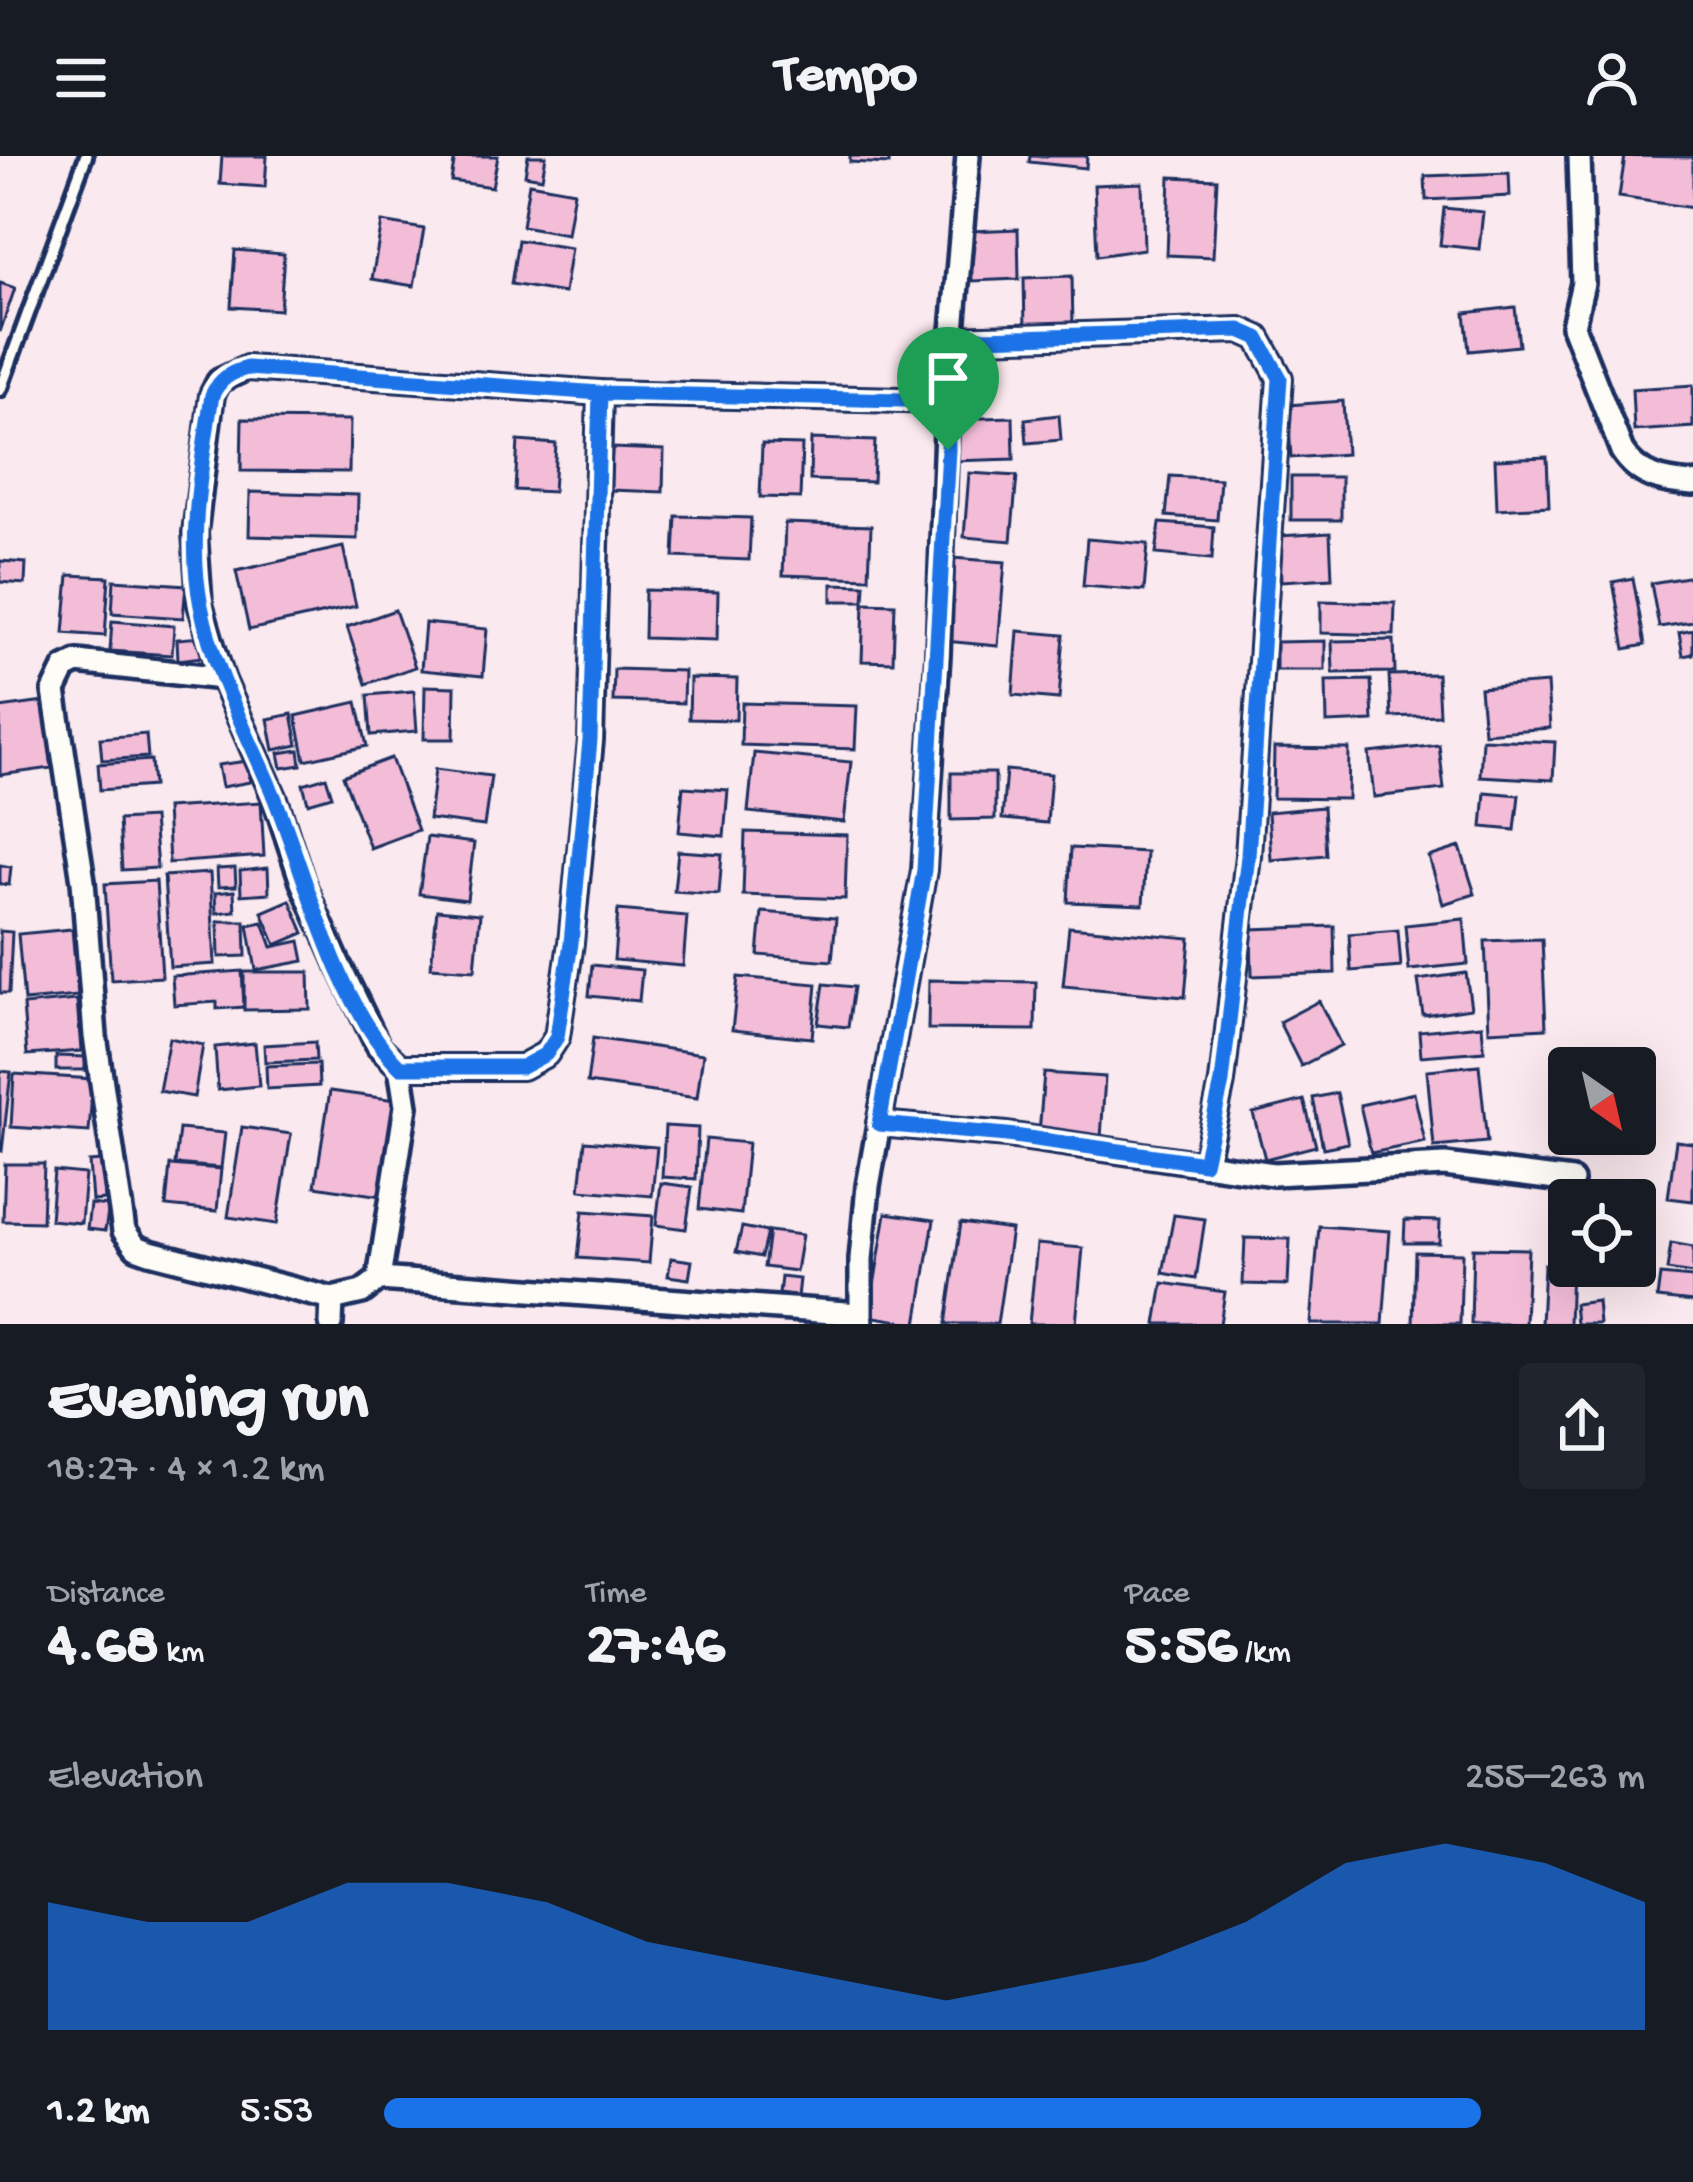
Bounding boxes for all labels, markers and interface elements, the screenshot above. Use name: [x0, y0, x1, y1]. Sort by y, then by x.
icon: menu: [48, 45, 114, 111]
icon: person: [1579, 45, 1645, 111]
text: Tempo: [776, 46, 917, 110]
pin: [897, 327, 999, 450]
icon: arrive: [915, 345, 981, 411]
north arrow: [1548, 1047, 1656, 1155]
map controls: [1548, 1047, 1656, 1287]
button: locate: [1548, 1179, 1656, 1287]
button: share: [1519, 1363, 1645, 1489]
text: Evening run: [48, 1364, 368, 1442]
text: 18:27 · 4 × 1.2 km: [48, 1448, 325, 1494]
text: Distance: [48, 1576, 165, 1614]
text: Time: [586, 1576, 647, 1614]
text: Pace: [1125, 1576, 1189, 1614]
text: 4.68: [48, 1614, 159, 1684]
text: 27:46: [586, 1614, 725, 1684]
text: 5:56: [1125, 1614, 1237, 1684]
text: km: [159, 1635, 204, 1673]
text: /km: [1237, 1635, 1291, 1673]
text: Elevation: [48, 1756, 203, 1802]
text: 255–263 m: [1465, 1756, 1645, 1802]
text: 1.2 km: [48, 2090, 149, 2136]
text: 5:53: [240, 2090, 314, 2136]

